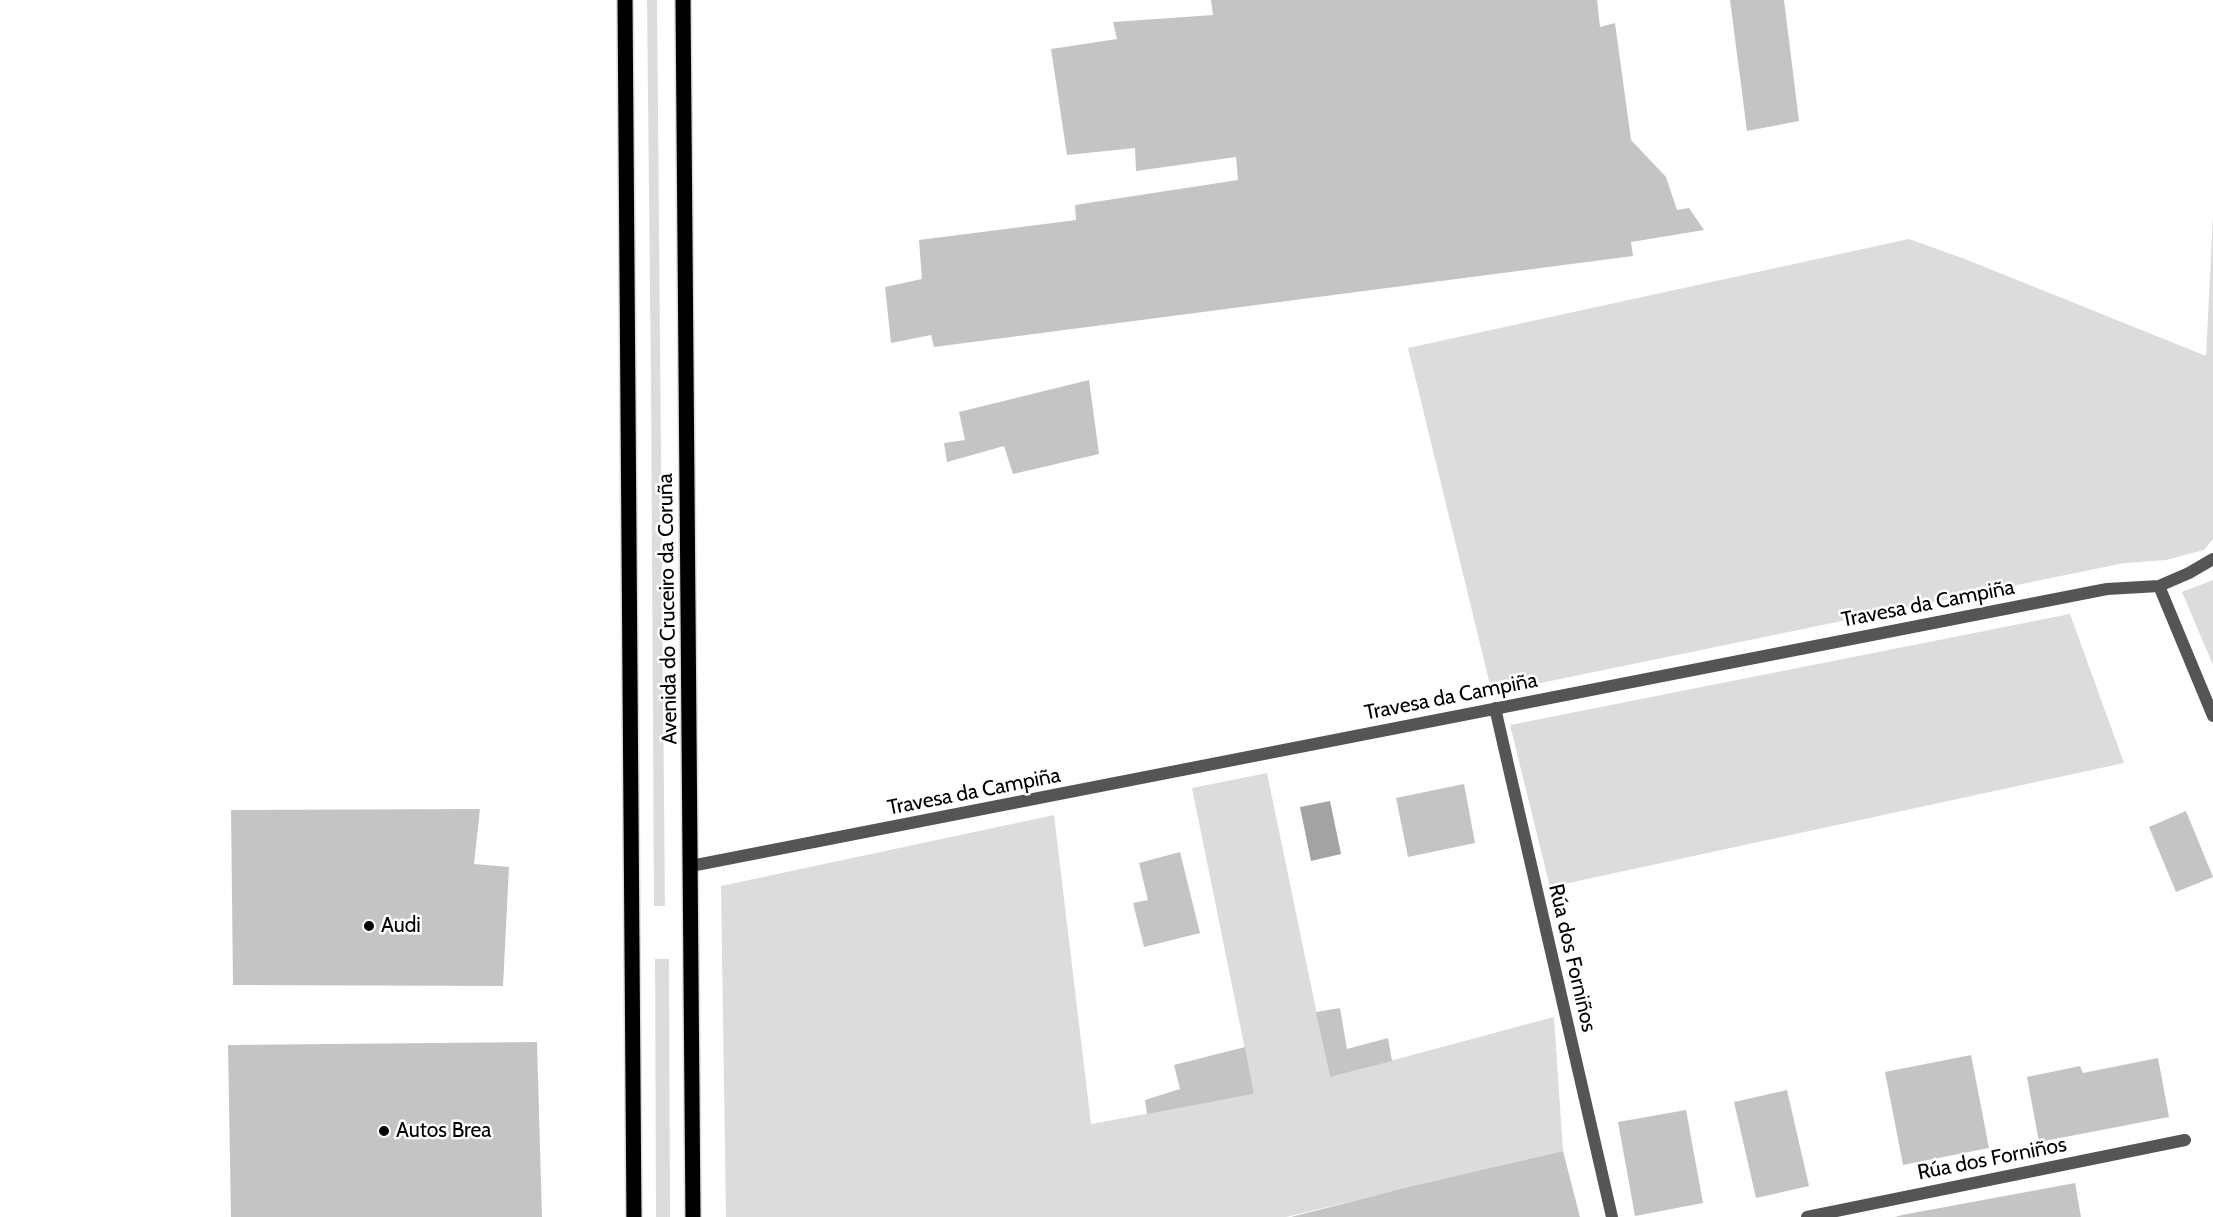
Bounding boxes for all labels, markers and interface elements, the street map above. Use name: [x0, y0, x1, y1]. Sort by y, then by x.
street label: Avenida do Cruceiro da Coruña: [653, 473, 683, 745]
street label: Travesa da Campiña: [1839, 575, 2017, 633]
street label: Travesa da Campiña: [1362, 668, 1540, 726]
street label: Travesa da Campiña: [885, 763, 1063, 821]
street label: Rúa dos Forniños: [1543, 881, 1601, 1035]
place label: Audi: [381, 913, 421, 939]
marker: Audi: [362, 919, 376, 933]
place label: Autos Brea: [396, 1118, 491, 1144]
marker: Autos Brea: [377, 1124, 391, 1138]
street label: Rúa dos Forniños: [1915, 1132, 2069, 1186]

